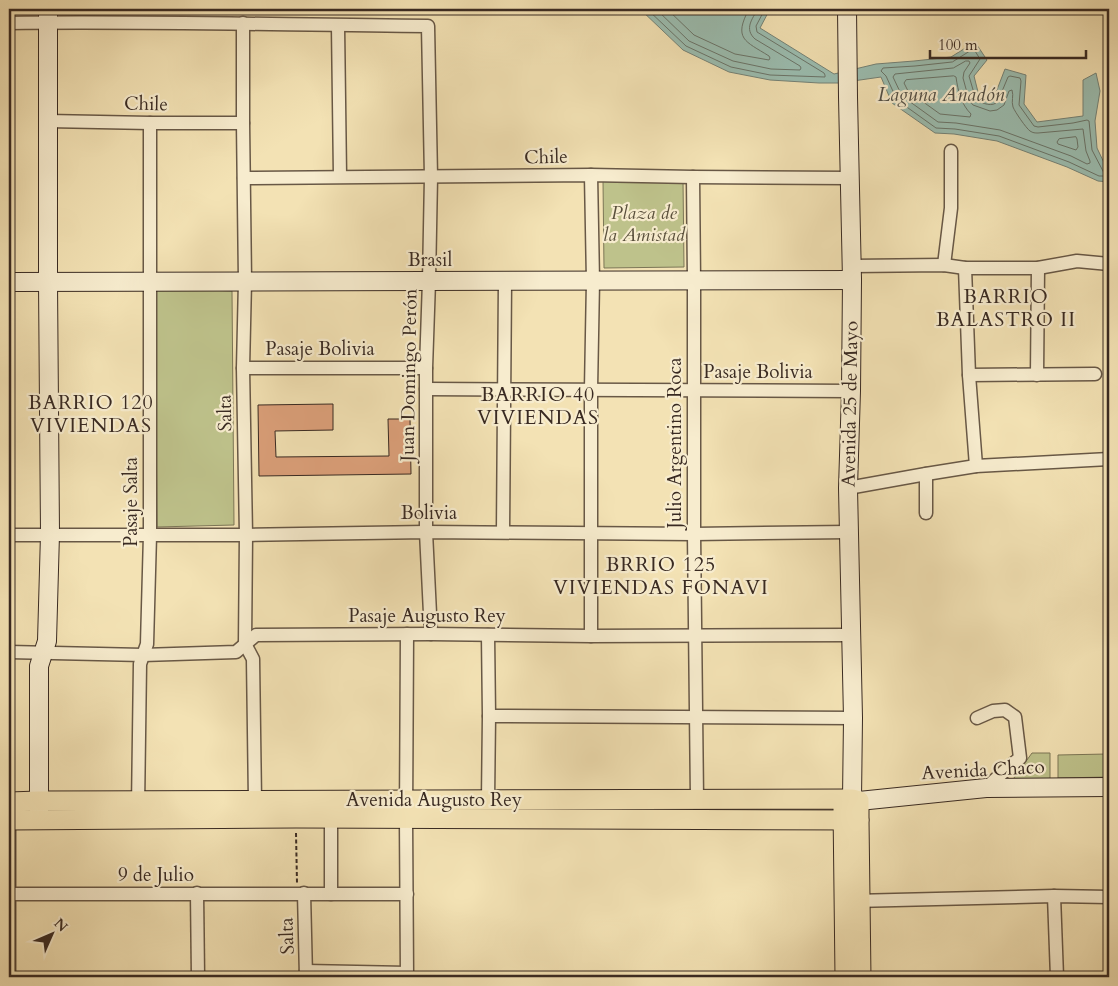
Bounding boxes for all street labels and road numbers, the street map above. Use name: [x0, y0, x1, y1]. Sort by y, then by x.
street label: Chile: [124, 91, 168, 117]
street label: Chile: [524, 144, 568, 170]
street label: Brasil: [408, 247, 452, 273]
street label: Juan Domingo Perón: [394, 288, 424, 465]
street label: Avenida 25 de Mayo: [836, 321, 864, 487]
street label: Pasaje Bolivia: [265, 336, 375, 362]
street label: Julio Argentino Roca: [662, 358, 688, 531]
street label: Pasaje Bolivia: [703, 359, 813, 385]
street label: Salta: [212, 394, 238, 432]
street label: Pasaje Salta: [118, 457, 144, 547]
street label: Bolivia: [401, 500, 457, 526]
street label: Pasaje Augusto Rey: [348, 603, 506, 629]
street label: Avenida Chaco: [921, 754, 1045, 786]
street label: Avenida Augusto Rey: [346, 787, 522, 813]
street label: 9 de Julio: [118, 862, 194, 888]
street label: Salta: [273, 917, 301, 955]

